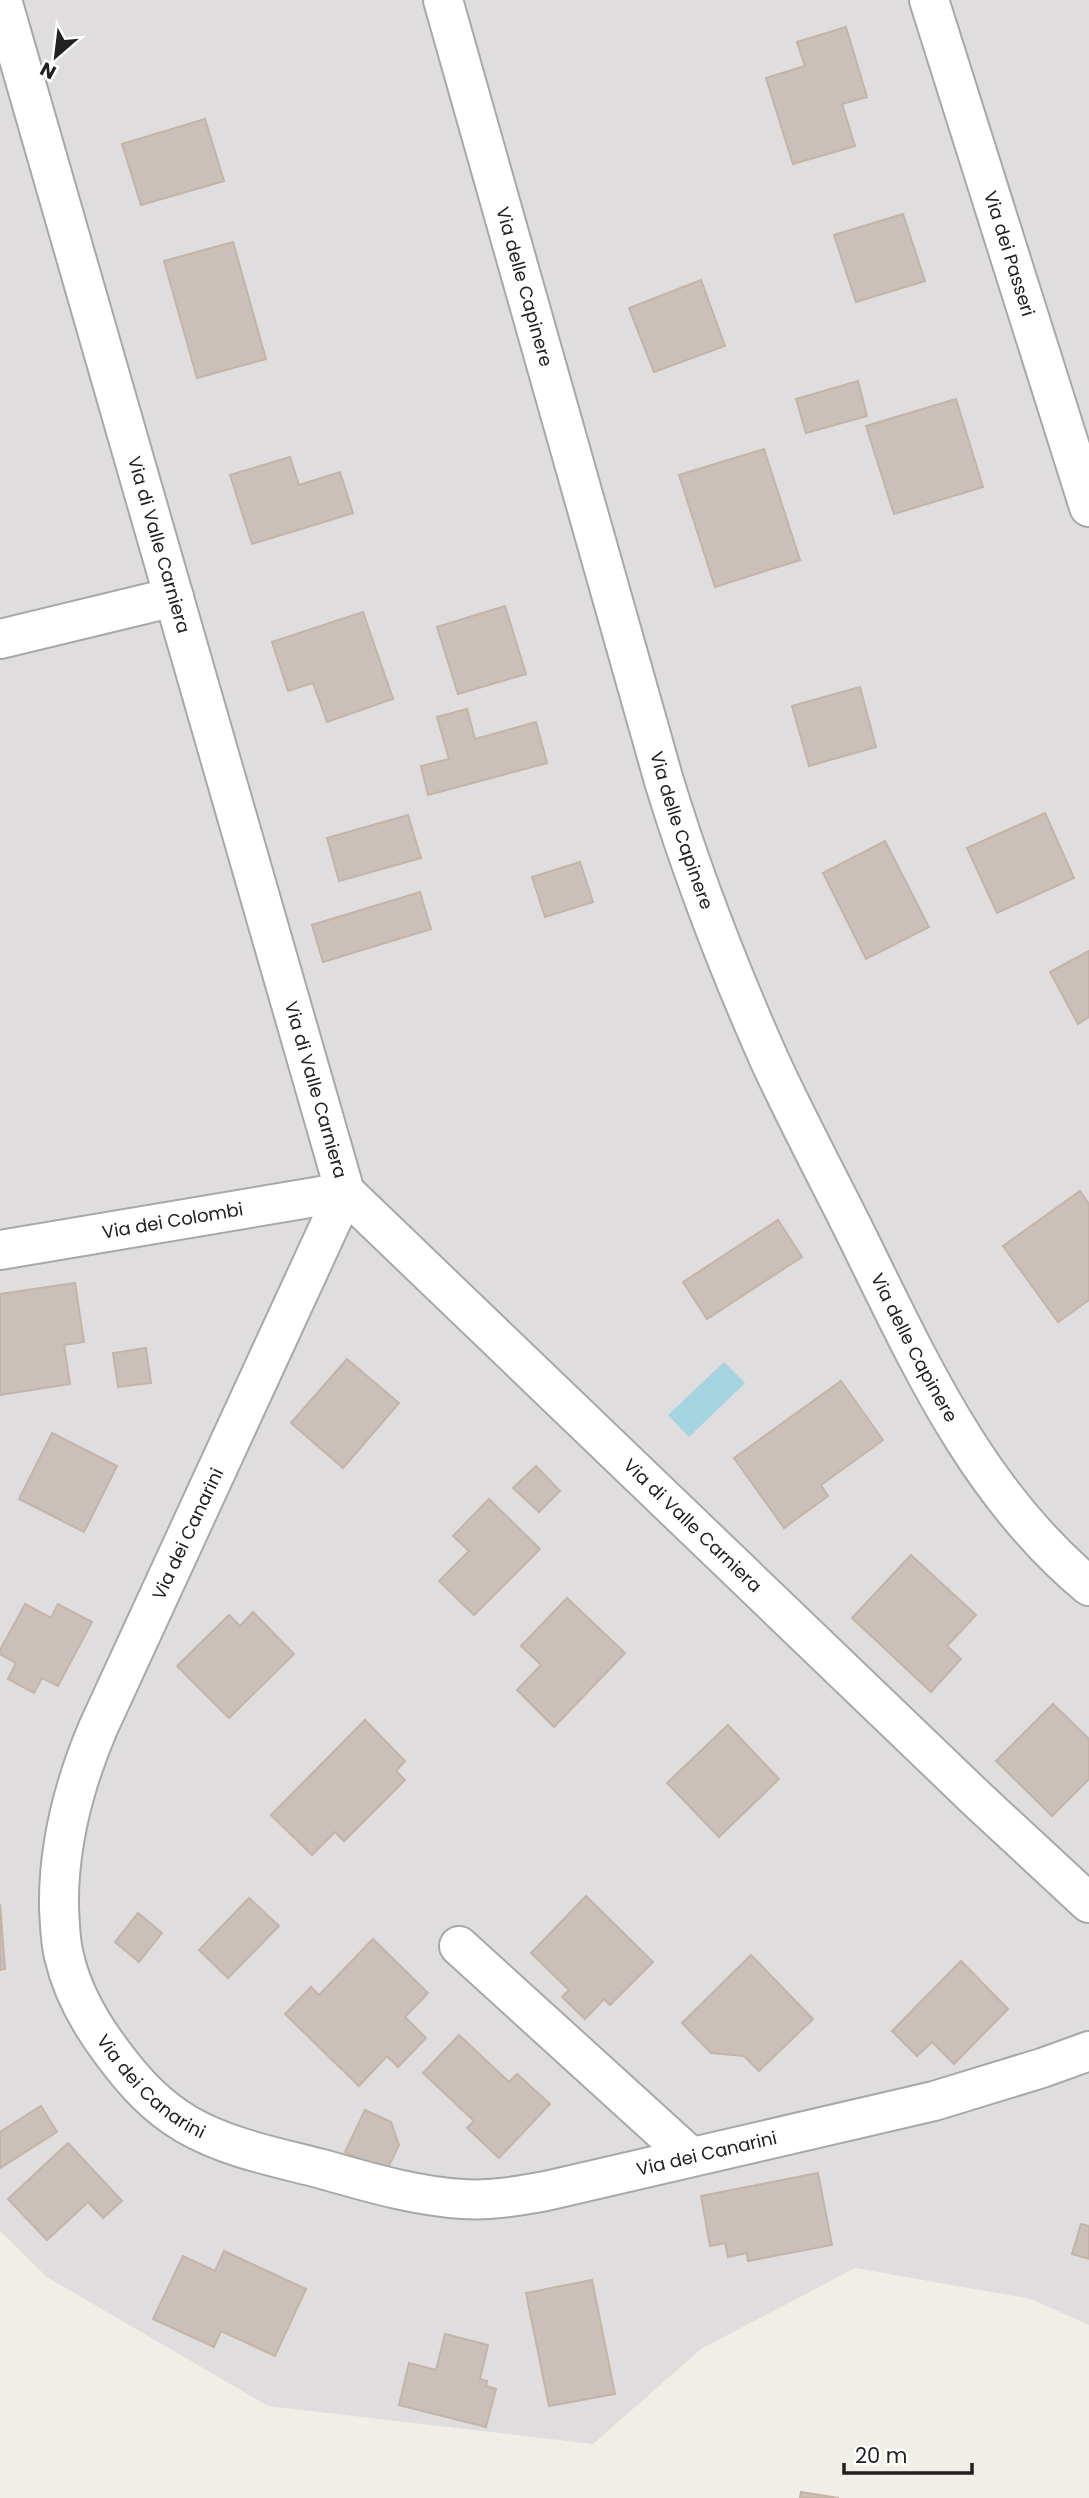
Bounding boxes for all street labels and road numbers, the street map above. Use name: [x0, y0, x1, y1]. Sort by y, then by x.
street label: Via dei Passeri: [978, 188, 1041, 319]
street label: Via delle Capinere: [490, 204, 559, 369]
street label: Via di Valle Carniera: [122, 453, 197, 636]
street label: Via delle Capinere: [644, 748, 720, 913]
street label: Via di Valle Carniera: [279, 998, 353, 1181]
street label: Via dei Colombi: [100, 1196, 245, 1245]
street label: Via delle Capinere: [865, 1269, 964, 1427]
street label: Via di Valle Carniera: [618, 1453, 767, 1598]
street label: Via dei Canarini: [146, 1464, 229, 1604]
street label: Via dei Canarini: [91, 2029, 210, 2144]
street label: Via dei Canarini: [634, 2125, 779, 2182]

